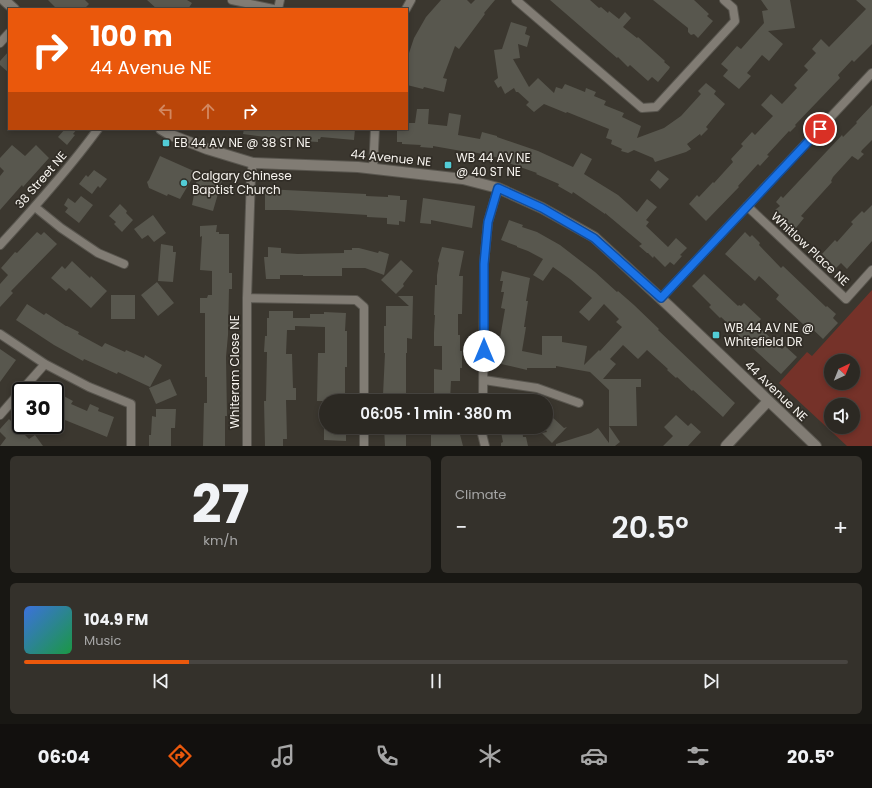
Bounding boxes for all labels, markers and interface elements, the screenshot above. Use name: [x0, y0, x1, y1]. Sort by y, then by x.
text: 100 m: [90, 17, 173, 56]
icon: right: [24, 24, 76, 76]
text: 44 Avenue NE: [90, 55, 212, 80]
icon: left: [155, 100, 177, 122]
icon: ahead: [197, 100, 219, 122]
icon: right: [239, 100, 261, 122]
pin: [803, 112, 837, 146]
icon: arrive: [809, 118, 831, 140]
place label: EB 44 AV NE @ 38 ST NE: [174, 134, 311, 151]
marker: EB 44 AV NE @ 38 ST NE: [161, 138, 171, 148]
street label: 44 Avenue NE: [350, 145, 432, 170]
street label: 38 Street NE: [11, 147, 70, 212]
place label: WB 44 AV NE @ 40 ST NE: [456, 149, 531, 180]
marker: WB 44 AV NE @ 40 ST NE: [443, 160, 453, 170]
place label: Calgary Chinese Baptist Church: [192, 167, 292, 198]
marker: Calgary Chinese Baptist Church: [179, 178, 189, 188]
street label: Whitlow Place NE: [768, 208, 853, 289]
street label: Whiteram Close NE: [226, 315, 243, 429]
place label: WB 44 AV NE @ Whitefield DR: [724, 319, 814, 350]
position arrow: [463, 330, 505, 372]
marker: WB 44 AV NE @ Whitefield DR: [711, 330, 721, 340]
north arrow: [824, 354, 860, 390]
map controls: [824, 354, 860, 434]
street label: 44 Avenue NE: [741, 356, 811, 425]
speed limit sign: 30: [12, 382, 64, 434]
button: sound: [824, 398, 860, 434]
text: 06:05 · 1 min · 380 m: [360, 403, 512, 424]
text: 27: [192, 468, 249, 541]
text: Climate: [455, 485, 506, 504]
text: 20.5°: [612, 506, 689, 549]
text: −: [455, 512, 467, 543]
text: +: [833, 512, 848, 543]
text: km/h: [203, 531, 238, 550]
text: 104.9 FM: [84, 609, 148, 630]
text: Music: [84, 631, 121, 650]
icon: previous: [150, 670, 172, 692]
icon: pause: [425, 670, 447, 692]
icon: next: [700, 670, 722, 692]
icon: directions: [166, 742, 194, 770]
icon: music: [269, 742, 297, 770]
icon: phone: [373, 742, 401, 770]
icon: climate: [476, 742, 504, 770]
icon: car: [580, 742, 608, 770]
icon: filters: [684, 742, 712, 770]
text: 06:04: [38, 744, 90, 769]
text: 20.5°: [787, 744, 834, 769]

